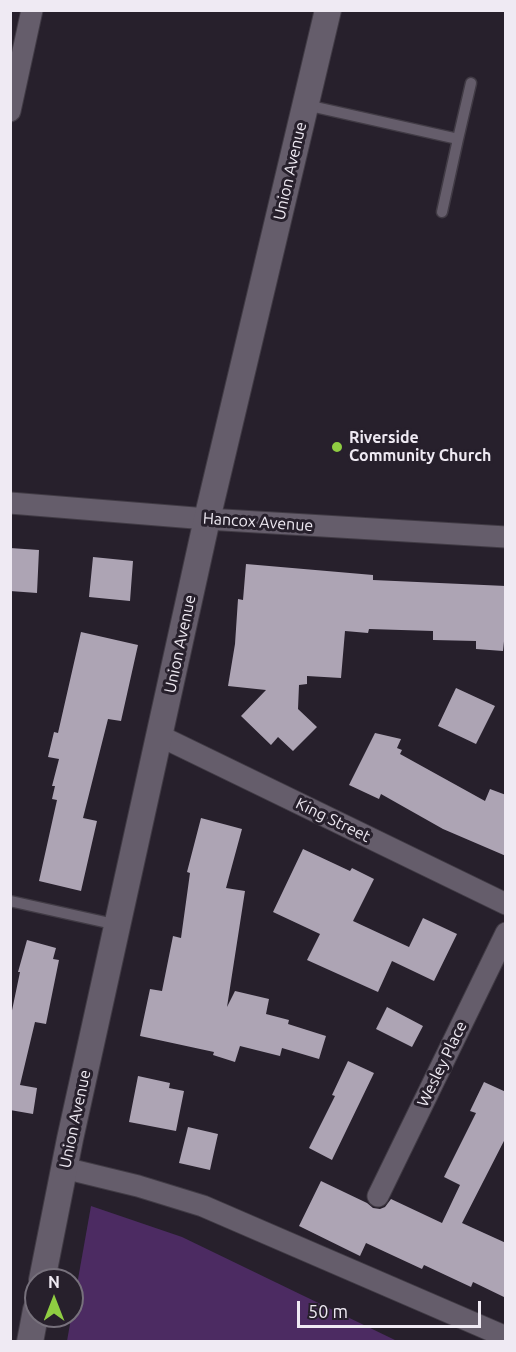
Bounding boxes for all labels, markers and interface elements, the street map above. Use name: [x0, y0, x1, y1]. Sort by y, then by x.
street label: Union Avenue: [269, 120, 311, 222]
place label: Riverside Community Church: [349, 428, 491, 466]
marker: Riverside Community Church: [330, 440, 344, 454]
street label: Hancox Avenue: [202, 509, 314, 535]
street label: Union Avenue: [160, 593, 200, 695]
street label: King Street: [293, 794, 373, 846]
street label: Wesley Place: [413, 1018, 471, 1110]
street label: Union Avenue: [55, 1068, 95, 1170]
north arrow: [24, 1268, 84, 1328]
text: N: [48, 1273, 60, 1291]
scale bar: [300, 1289, 484, 1327]
text: 50 m: [308, 1301, 348, 1321]

